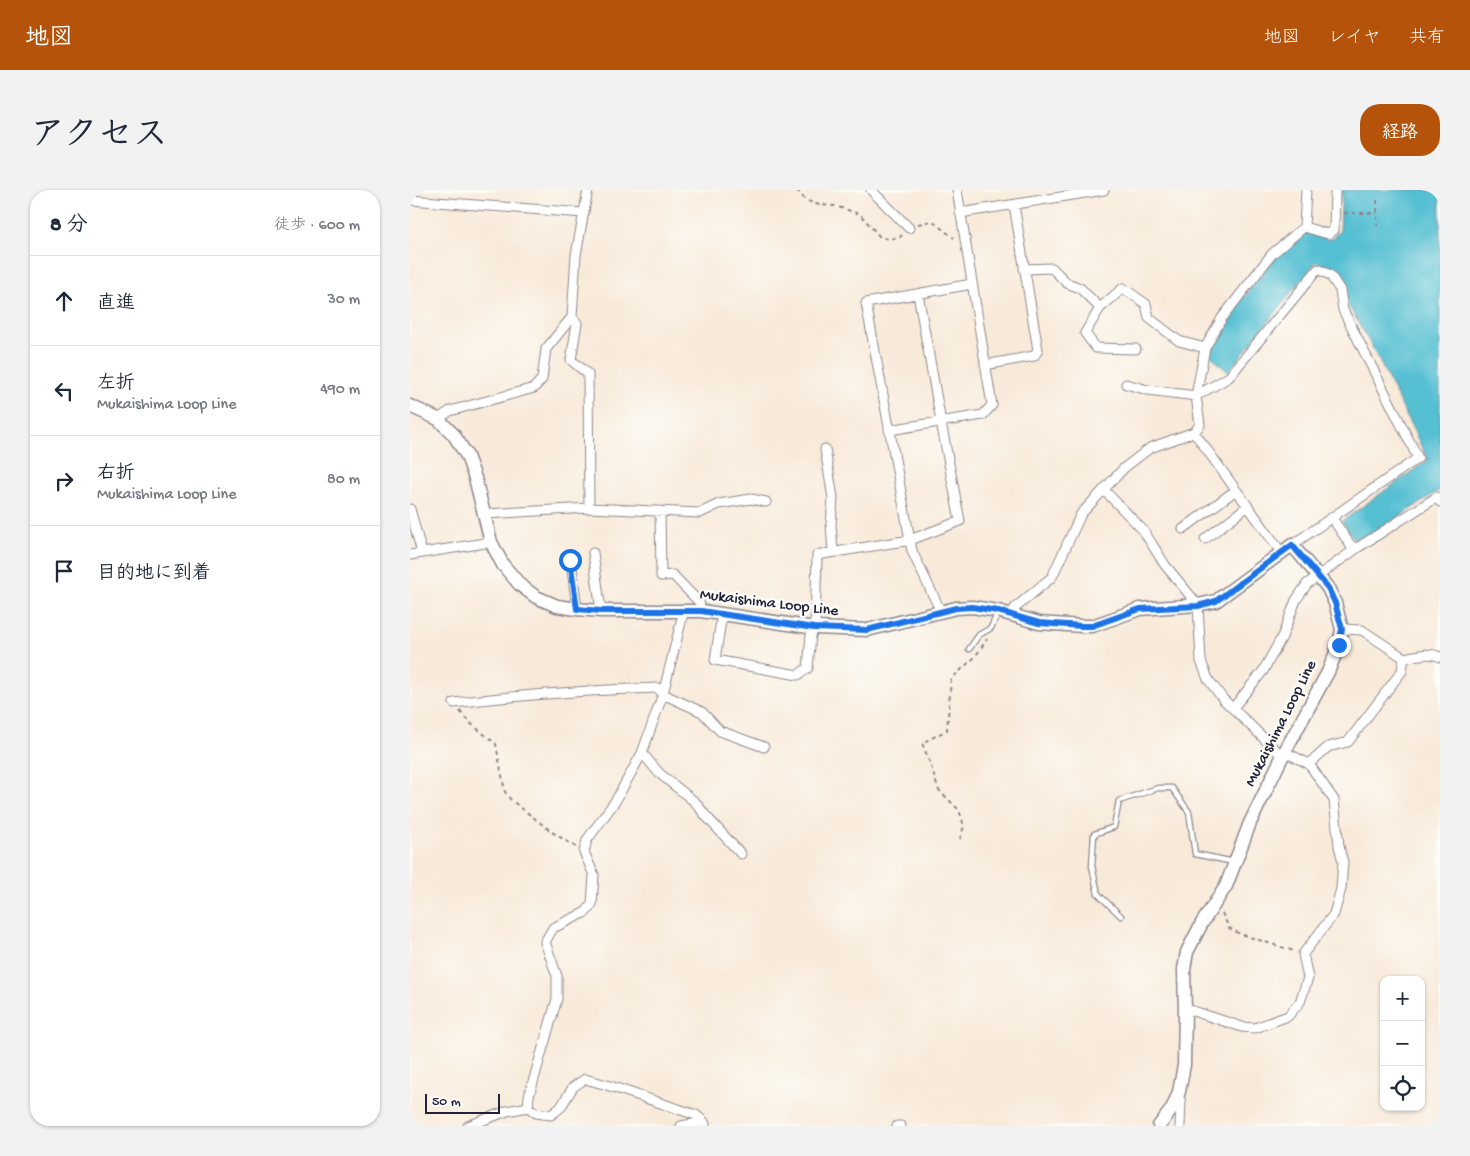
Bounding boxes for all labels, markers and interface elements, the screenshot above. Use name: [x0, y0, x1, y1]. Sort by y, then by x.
text: 地図: [25, 25, 73, 54]
text: 地図: [1264, 28, 1300, 49]
text: レイヤ: [1328, 28, 1381, 49]
text: 共有: [1409, 28, 1445, 49]
button: 経路: [1360, 104, 1440, 156]
text: アクセス: [30, 117, 168, 158]
text: 8 分: [50, 214, 87, 239]
text: 徒歩 · 600 m: [274, 217, 360, 236]
icon: ahead: [50, 287, 78, 315]
text: 30 m: [327, 291, 360, 310]
text: 直進: [97, 293, 135, 316]
text: 左折: [97, 373, 135, 396]
icon: left: [50, 377, 78, 405]
text: 490 m: [320, 381, 360, 400]
text: Mukaishima Loop Line: [97, 396, 236, 415]
text: 右折: [97, 463, 135, 486]
icon: right: [50, 467, 78, 495]
text: 80 m: [327, 471, 360, 490]
text: Mukaishima Loop Line: [97, 486, 236, 505]
route start: [559, 549, 582, 572]
icon: arrive: [50, 557, 78, 585]
text: 目的地に到着: [97, 563, 211, 586]
street label: Mukaishima Loop Line: [699, 586, 840, 622]
route end: [1328, 634, 1351, 657]
street label: Mukaishima Loop Line: [1242, 657, 1322, 790]
map controls: [1380, 976, 1425, 1111]
button: +: [1380, 976, 1425, 1021]
button: −: [1380, 1021, 1425, 1066]
button: locate: [1380, 1066, 1425, 1111]
scale bar: [425, 1091, 500, 1114]
text: 50 m: [432, 1094, 461, 1111]

